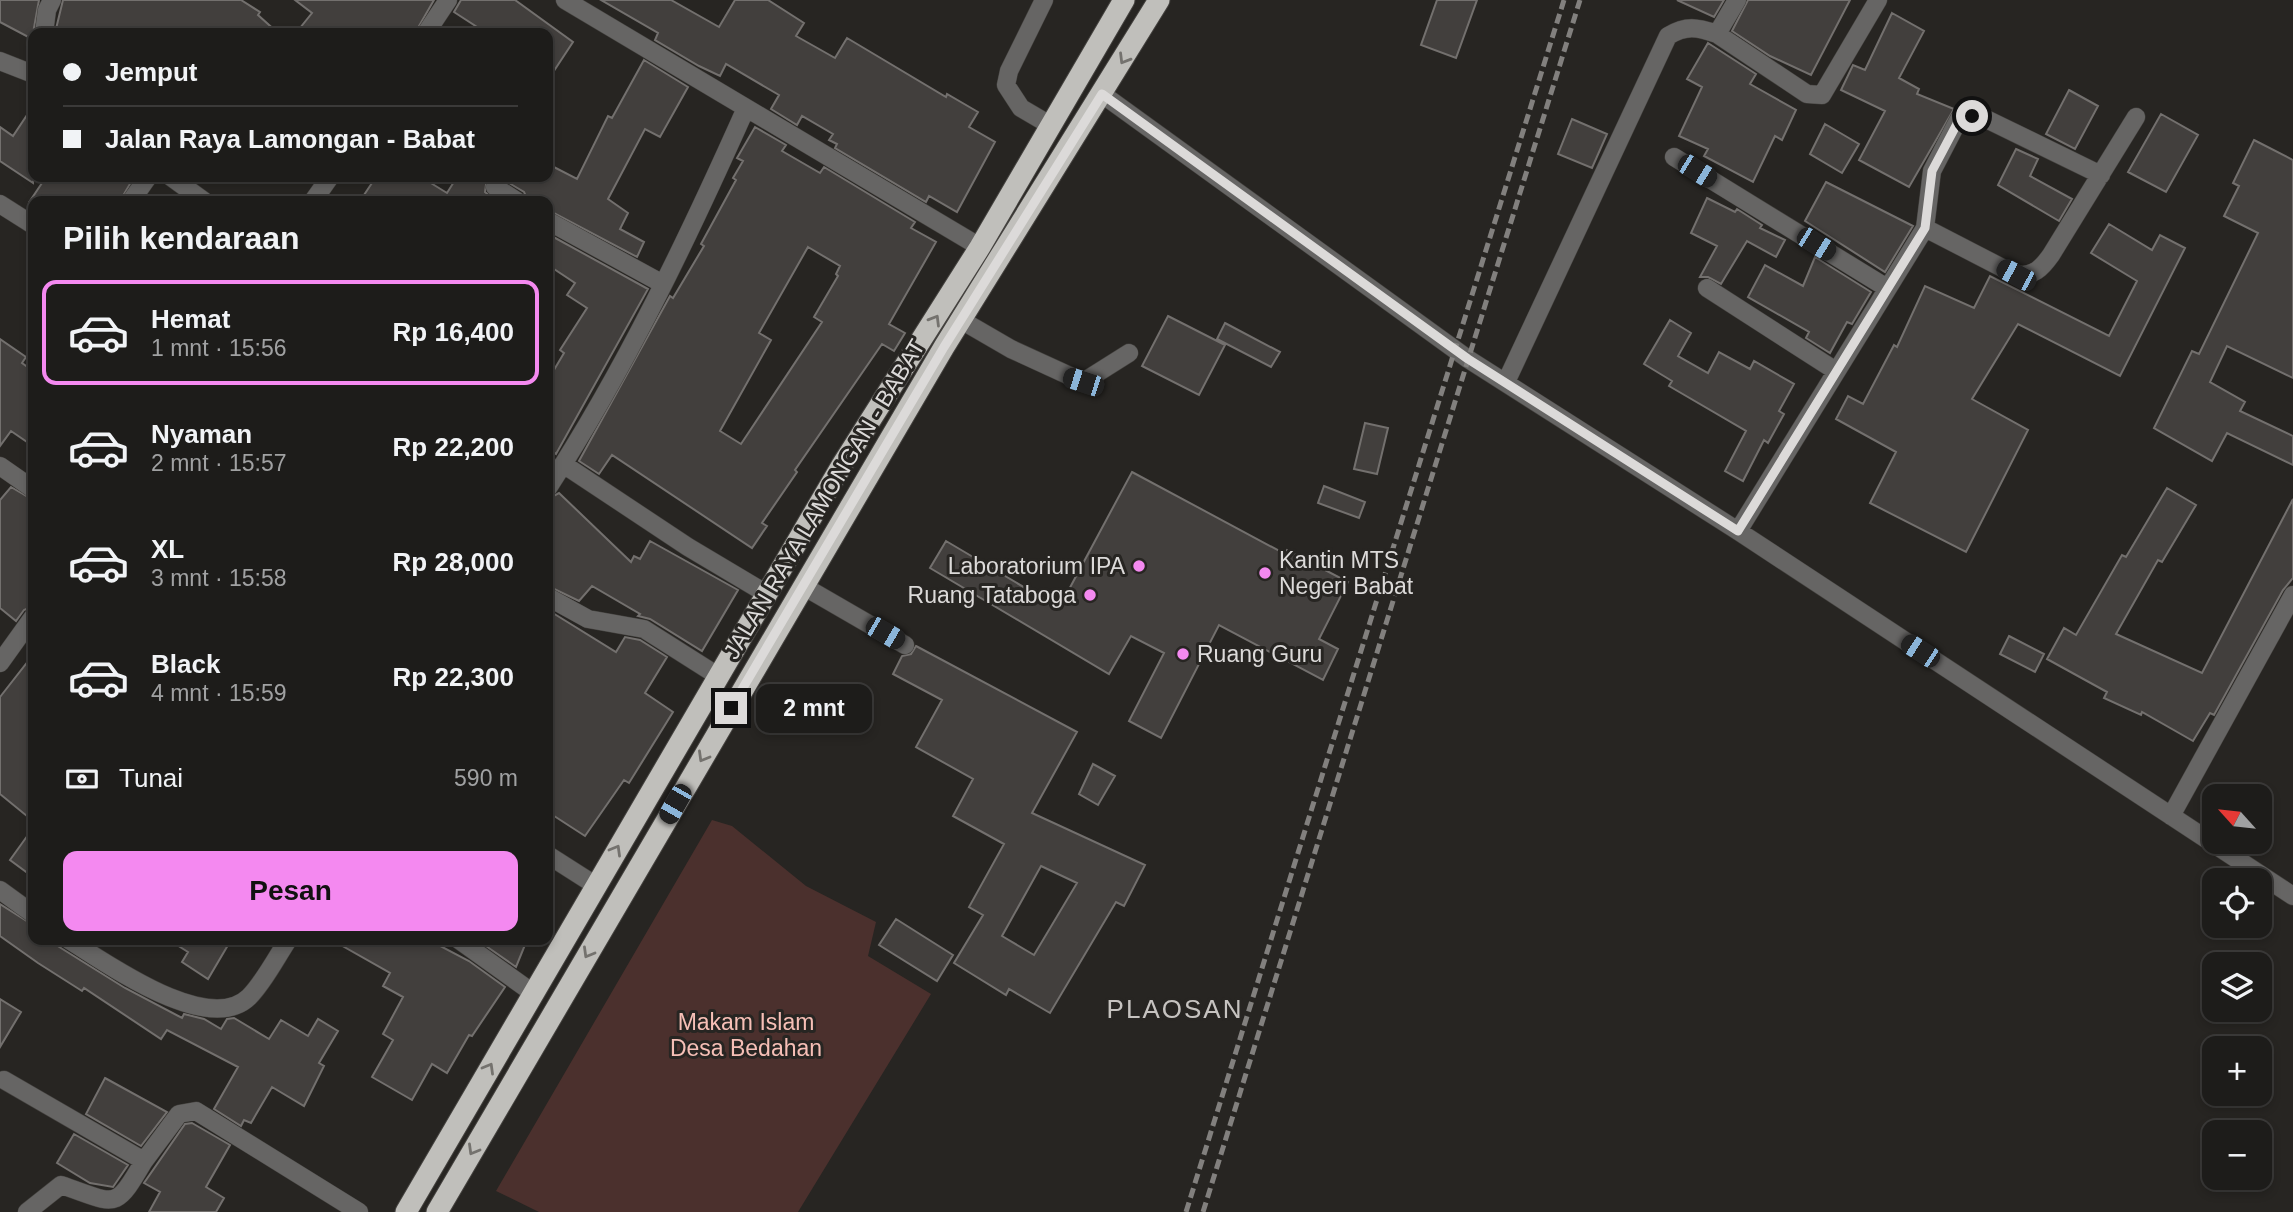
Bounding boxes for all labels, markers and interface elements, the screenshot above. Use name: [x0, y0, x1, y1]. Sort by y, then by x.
one-way arrow: [1119, 51, 1132, 64]
text: Jemput: [105, 57, 197, 87]
route start: [1956, 100, 1988, 132]
text: Jalan Raya Lamongan - Babat: [105, 124, 475, 154]
car: [1674, 151, 1721, 191]
text: Pilih kendaraan: [63, 220, 300, 256]
car: [1793, 224, 1840, 264]
car: [1993, 256, 2040, 294]
icon: car: [67, 301, 130, 364]
text: Hemat: [151, 304, 230, 334]
one-way arrow: [927, 314, 940, 327]
text: Rp 16,400: [393, 317, 514, 347]
text: 1 mnt · 15:56: [151, 335, 287, 361]
street label: JALAN RAYA LAMONGAN - BABAT: [718, 335, 930, 663]
car: [1060, 366, 1107, 398]
icon: car: [67, 416, 130, 479]
text: Nyaman: [151, 419, 252, 449]
text: Rp 22,200: [393, 432, 514, 462]
text: 2 mnt · 15:57: [151, 450, 287, 476]
icon: car: [67, 531, 130, 594]
text: XL: [151, 534, 184, 564]
text: Rp 28,000: [393, 547, 514, 577]
place label: Kantin MTS Negeri Babat: [1279, 547, 1414, 599]
place label: Laboratorium IPA: [948, 553, 1126, 579]
marker: Laboratorium IPA: [1131, 558, 1147, 574]
text: 3 mnt · 15:58: [151, 565, 287, 591]
marker: Kantin MTS Negeri Babat: [1257, 565, 1273, 581]
place label: Ruang Tataboga: [908, 582, 1076, 608]
marker: Ruang Tataboga: [1082, 587, 1098, 603]
car: [862, 613, 909, 653]
car: [1897, 631, 1944, 671]
place label: Ruang Guru: [1197, 641, 1322, 667]
icon: car: [67, 646, 130, 709]
marker: Ruang Guru: [1175, 646, 1191, 662]
text: Black: [151, 649, 220, 679]
text: Rp 22,300: [393, 662, 514, 692]
text: 4 mnt · 15:59: [151, 680, 287, 706]
callout: 2 mnt: [756, 684, 871, 732]
route end: [715, 692, 747, 724]
text: 2 mnt: [783, 695, 845, 721]
one-way arrow: [698, 749, 711, 762]
icon: cash: [63, 760, 101, 798]
text: Tunai: [119, 763, 183, 793]
text: 590 m: [454, 765, 518, 791]
car: [656, 781, 695, 827]
north arrow: [2202, 784, 2272, 854]
map controls: [2202, 784, 2272, 1190]
one-way arrow: [608, 845, 621, 858]
button: Pesan: [63, 851, 518, 931]
button: locate: [2202, 868, 2272, 938]
one-way arrow: [583, 946, 596, 959]
button: layers: [2202, 952, 2272, 1022]
district label: PLAOSAN: [1107, 994, 1243, 1024]
park label: Makam Islam Desa Bedahan: [670, 1009, 822, 1061]
button: +: [2202, 1036, 2272, 1106]
one-way arrow: [481, 1063, 494, 1076]
button: −: [2202, 1120, 2272, 1190]
one-way arrow: [468, 1142, 481, 1155]

